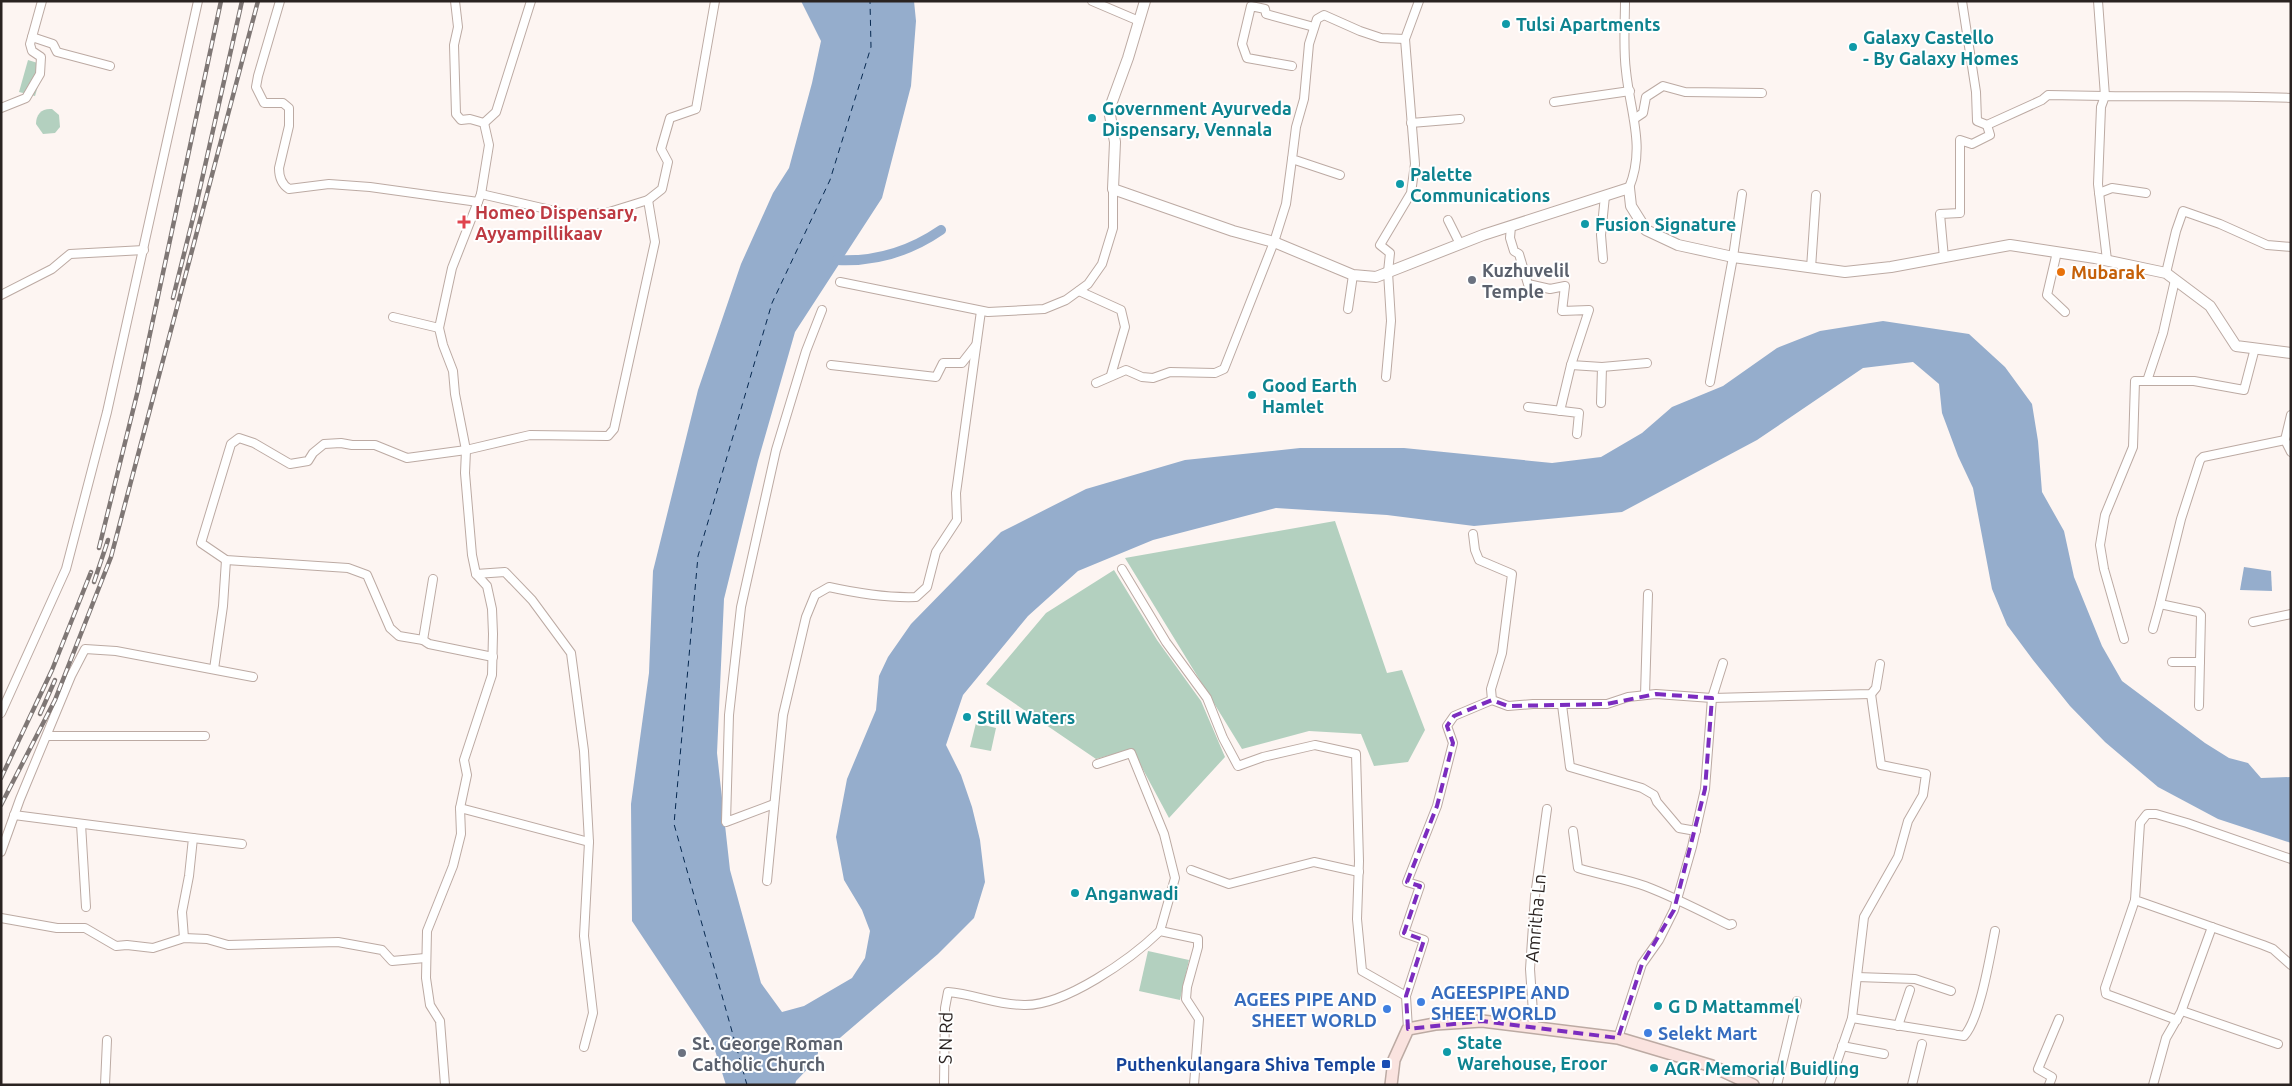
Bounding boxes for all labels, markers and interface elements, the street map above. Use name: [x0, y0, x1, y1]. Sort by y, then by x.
place label: Tulsi Apartments: [1516, 14, 1661, 34]
marker: Tulsi Apartments: [1500, 18, 1512, 30]
place label: Galaxy Castello - By Galaxy Homes: [1863, 27, 2019, 68]
marker: Galaxy Castello - By Galaxy Homes: [1847, 41, 1859, 53]
place label: Government Ayurveda Dispensary, Vennala: [1102, 98, 1292, 139]
marker: Government Ayurveda Dispensary, Vennala: [1086, 112, 1098, 124]
place label: Palette Communications: [1410, 164, 1550, 205]
marker: Palette Communications: [1394, 178, 1406, 190]
place label: Homeo Dispensary, Ayyampillikaav: [475, 202, 638, 243]
place label: Fusion Signature: [1595, 214, 1737, 234]
marker: Homeo Dispensary, Ayyampillikaav: [457, 215, 471, 229]
marker: Fusion Signature: [1579, 218, 1591, 230]
place label: Kuzhuvelil Temple: [1482, 260, 1570, 301]
place label: Mubarak: [2071, 262, 2145, 282]
marker: Mubarak: [2055, 266, 2067, 278]
marker: Kuzhuvelil Temple: [1466, 274, 1478, 286]
place label: Good Earth Hamlet: [1262, 375, 1357, 416]
marker: Good Earth Hamlet: [1246, 389, 1258, 401]
place label: Still Waters: [977, 707, 1075, 727]
marker: Still Waters: [961, 711, 973, 723]
street label: Amritha Ln: [1521, 873, 1549, 963]
place label: Anganwadi: [1085, 883, 1178, 903]
marker: Anganwadi: [1069, 887, 1081, 899]
place label: AGEESPIPE AND SHEET WORLD: [1431, 982, 1570, 1023]
place label: AGEES PIPE AND SHEET WORLD: [1234, 989, 1377, 1030]
marker: AGEESPIPE AND SHEET WORLD: [1415, 996, 1427, 1008]
place label: G D Mattammel: [1668, 996, 1800, 1016]
marker: G D Mattammel: [1652, 1000, 1664, 1012]
marker: AGEES PIPE AND SHEET WORLD: [1381, 1003, 1393, 1015]
street label: S N Rd: [935, 1012, 955, 1064]
place label: Selekt Mart: [1658, 1023, 1758, 1043]
marker: Selekt Mart: [1642, 1027, 1654, 1039]
place label: State Warehouse, Eroor: [1457, 1032, 1608, 1073]
place label: St. George Roman Catholic Church: [692, 1033, 843, 1074]
marker: State Warehouse, Eroor: [1441, 1046, 1453, 1058]
marker: St. George Roman Catholic Church: [676, 1047, 688, 1059]
place label: Puthenkulangara Shiva Temple: [1116, 1054, 1376, 1074]
marker: Puthenkulangara Shiva Temple: [1380, 1058, 1392, 1070]
place label: AGR Memorial Buidling: [1664, 1058, 1859, 1078]
marker: AGR Memorial Buidling: [1648, 1062, 1660, 1074]

